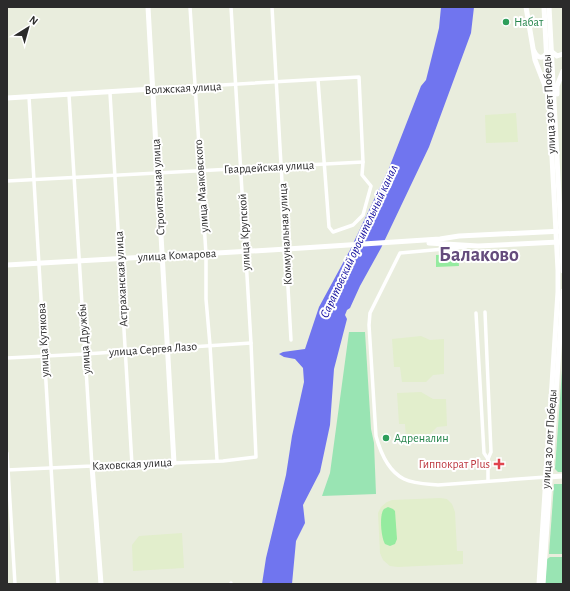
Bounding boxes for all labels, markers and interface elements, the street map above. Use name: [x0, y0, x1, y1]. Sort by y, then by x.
north arrow: [8, 8, 48, 48]
text: N: [27, 14, 40, 27]
place label: Набат: [514, 16, 544, 28]
marker: Набат: [501, 17, 511, 27]
street label: улица 30 лет Победы: [540, 54, 559, 155]
street label: Волжская улица: [144, 80, 222, 97]
street label: Строительная улица: [149, 138, 168, 236]
street label: улица Маяковского: [192, 139, 211, 234]
street label: Гвардейская улица: [223, 159, 315, 176]
water label: Саратовский оросительный канал: [318, 163, 401, 320]
street label: Коммунальная улица: [276, 182, 295, 285]
street label: улица Крупской: [236, 193, 253, 272]
street label: Астраханская улица: [112, 230, 131, 327]
district label: Балаково: [439, 245, 519, 265]
street label: улица Комарова: [136, 247, 217, 264]
street label: улица Кутякова: [35, 302, 52, 378]
street label: улица Дружбы: [76, 303, 94, 376]
street label: улица Сергея Лазо: [108, 340, 198, 359]
street label: улица 30 лет Победы: [539, 389, 559, 490]
place label: Адреналин: [394, 432, 449, 444]
marker: Адреналин: [381, 433, 391, 443]
street label: Каховская улица: [92, 456, 173, 473]
place label: Гиппократ Plus: [419, 458, 490, 470]
marker: Гиппократ Plus: [493, 458, 505, 470]

